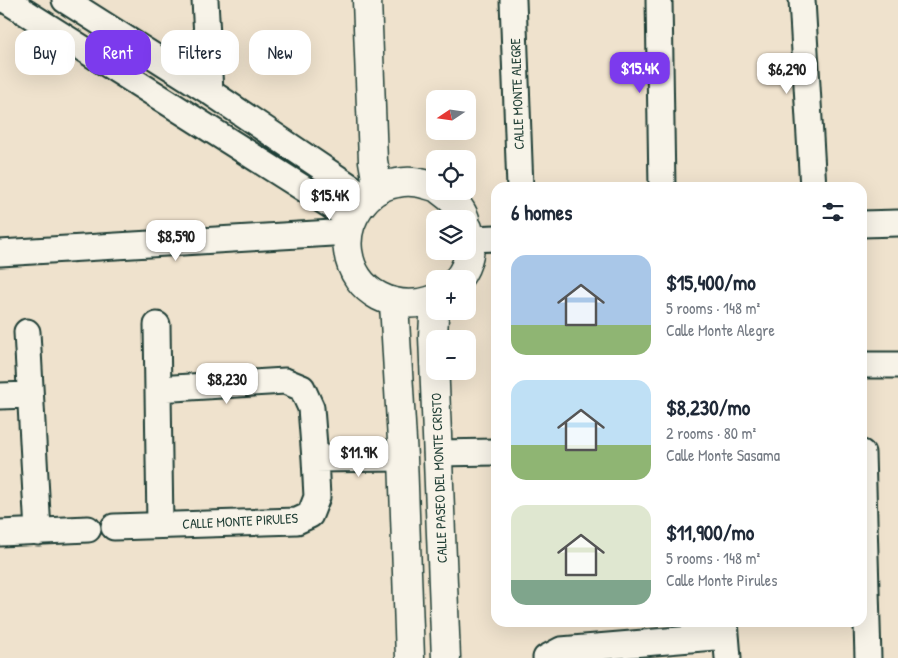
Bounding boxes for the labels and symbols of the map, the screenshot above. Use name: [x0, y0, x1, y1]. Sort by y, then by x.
street label: CALLE MONTE ALEGRE: [505, 38, 528, 150]
pin: $15.4K: [599, 52, 681, 94]
pin: $6,290: [746, 52, 828, 95]
north arrow: [426, 90, 476, 140]
pin: $15.4K: [289, 178, 371, 221]
pin: $8,590: [135, 220, 217, 262]
pin: $8,230: [186, 362, 268, 405]
street label: CALLE PASEO DEL MONTE CRISTO: [426, 392, 451, 563]
pin: $11.9K: [318, 436, 400, 478]
street label: CALLE MONTE PIRULES: [182, 508, 299, 533]

